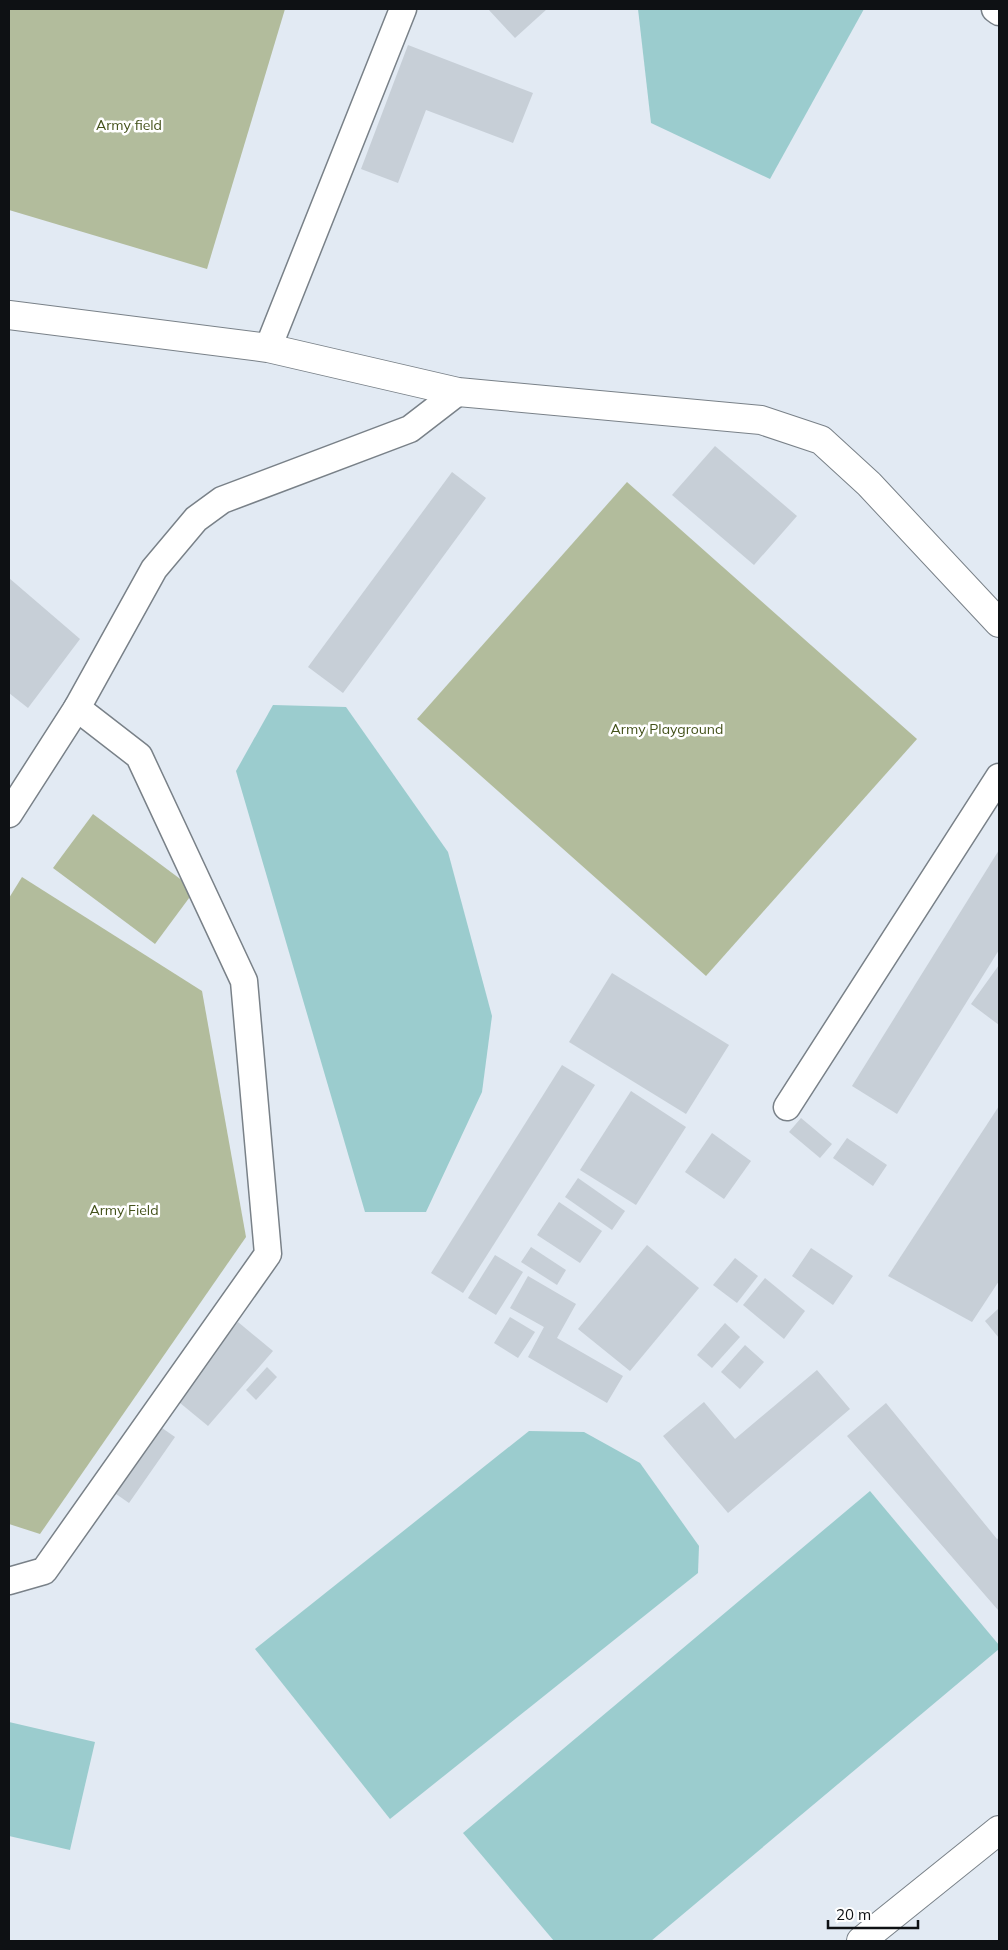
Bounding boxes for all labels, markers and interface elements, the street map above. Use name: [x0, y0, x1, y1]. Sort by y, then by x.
park label: Army field: [96, 116, 162, 134]
park label: Army Playground: [611, 720, 723, 738]
park label: Army Field: [89, 1201, 159, 1219]
scale bar: [828, 1898, 918, 1930]
text: 20 m: [836, 1905, 871, 1924]

